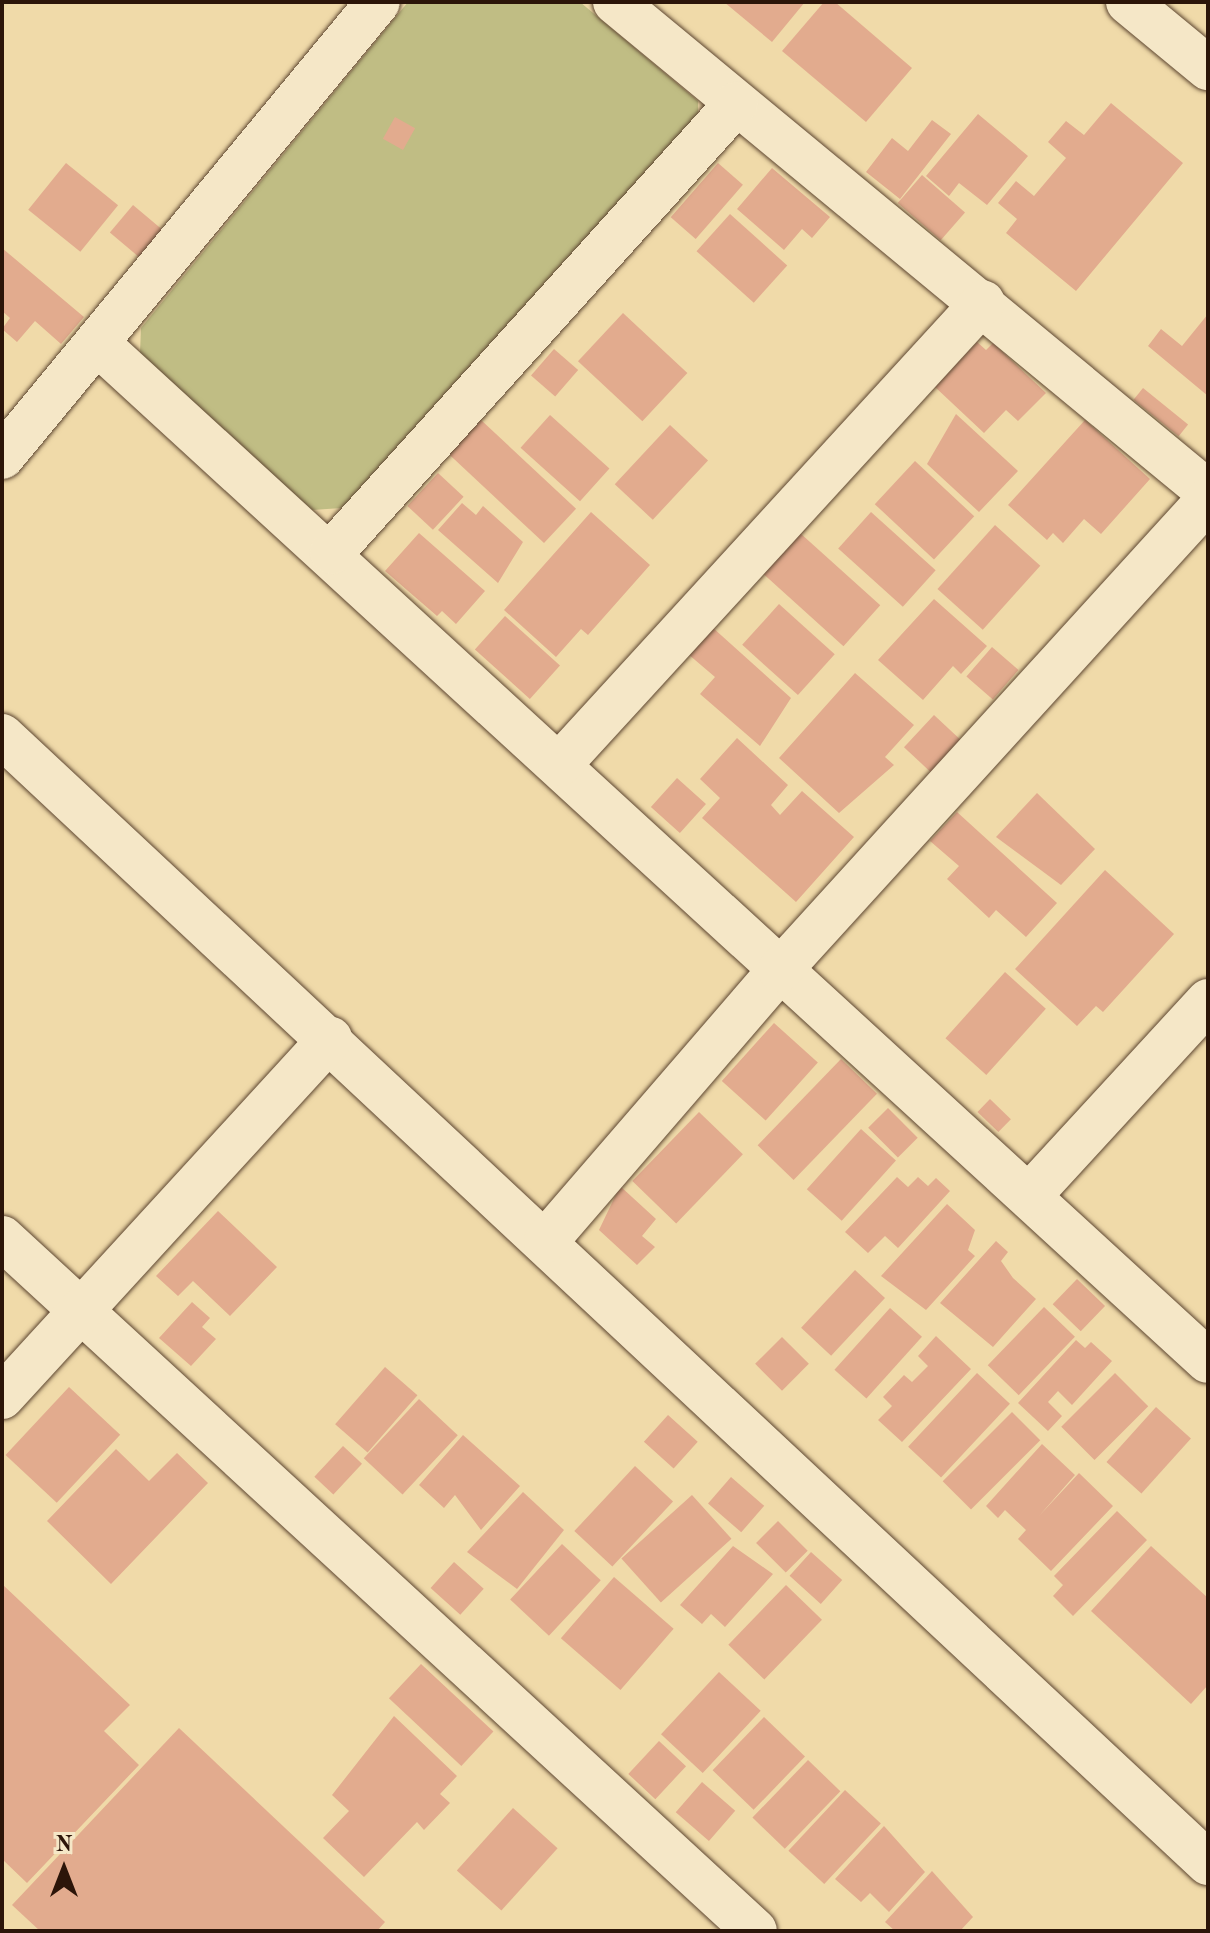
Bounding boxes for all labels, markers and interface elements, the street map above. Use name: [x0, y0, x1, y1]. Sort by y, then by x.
north arrow: [24, 1829, 104, 1909]
text: N: [56, 1834, 72, 1856]

